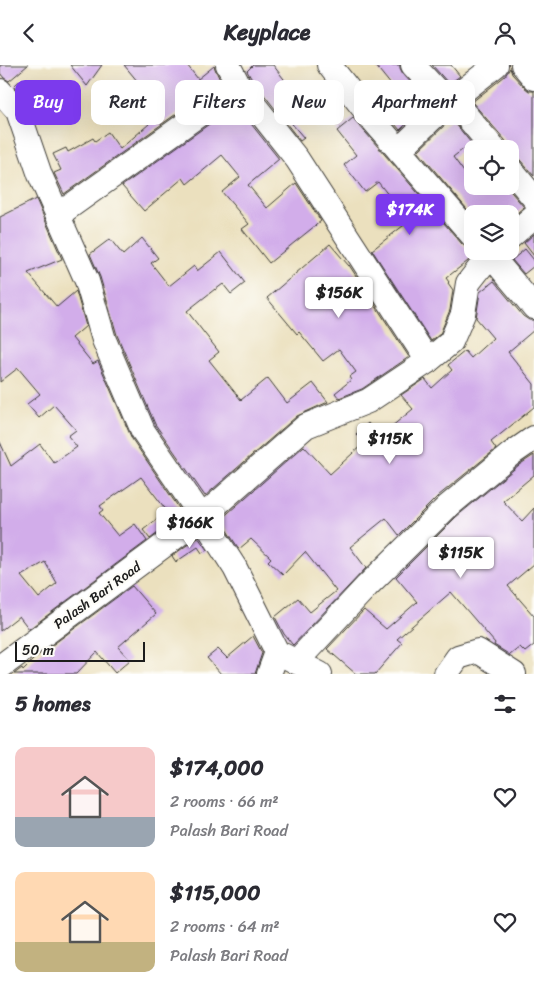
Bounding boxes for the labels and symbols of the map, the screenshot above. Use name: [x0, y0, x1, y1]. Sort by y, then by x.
pin: $174K: [375, 193, 445, 236]
pin: $156K: [304, 277, 374, 319]
pin: $115K: [355, 423, 425, 465]
pin: $166K: [155, 507, 225, 549]
pin: $115K: [426, 537, 496, 579]
street label: Palash Bari Road: [48, 554, 148, 636]
scale bar: [15, 639, 145, 662]

